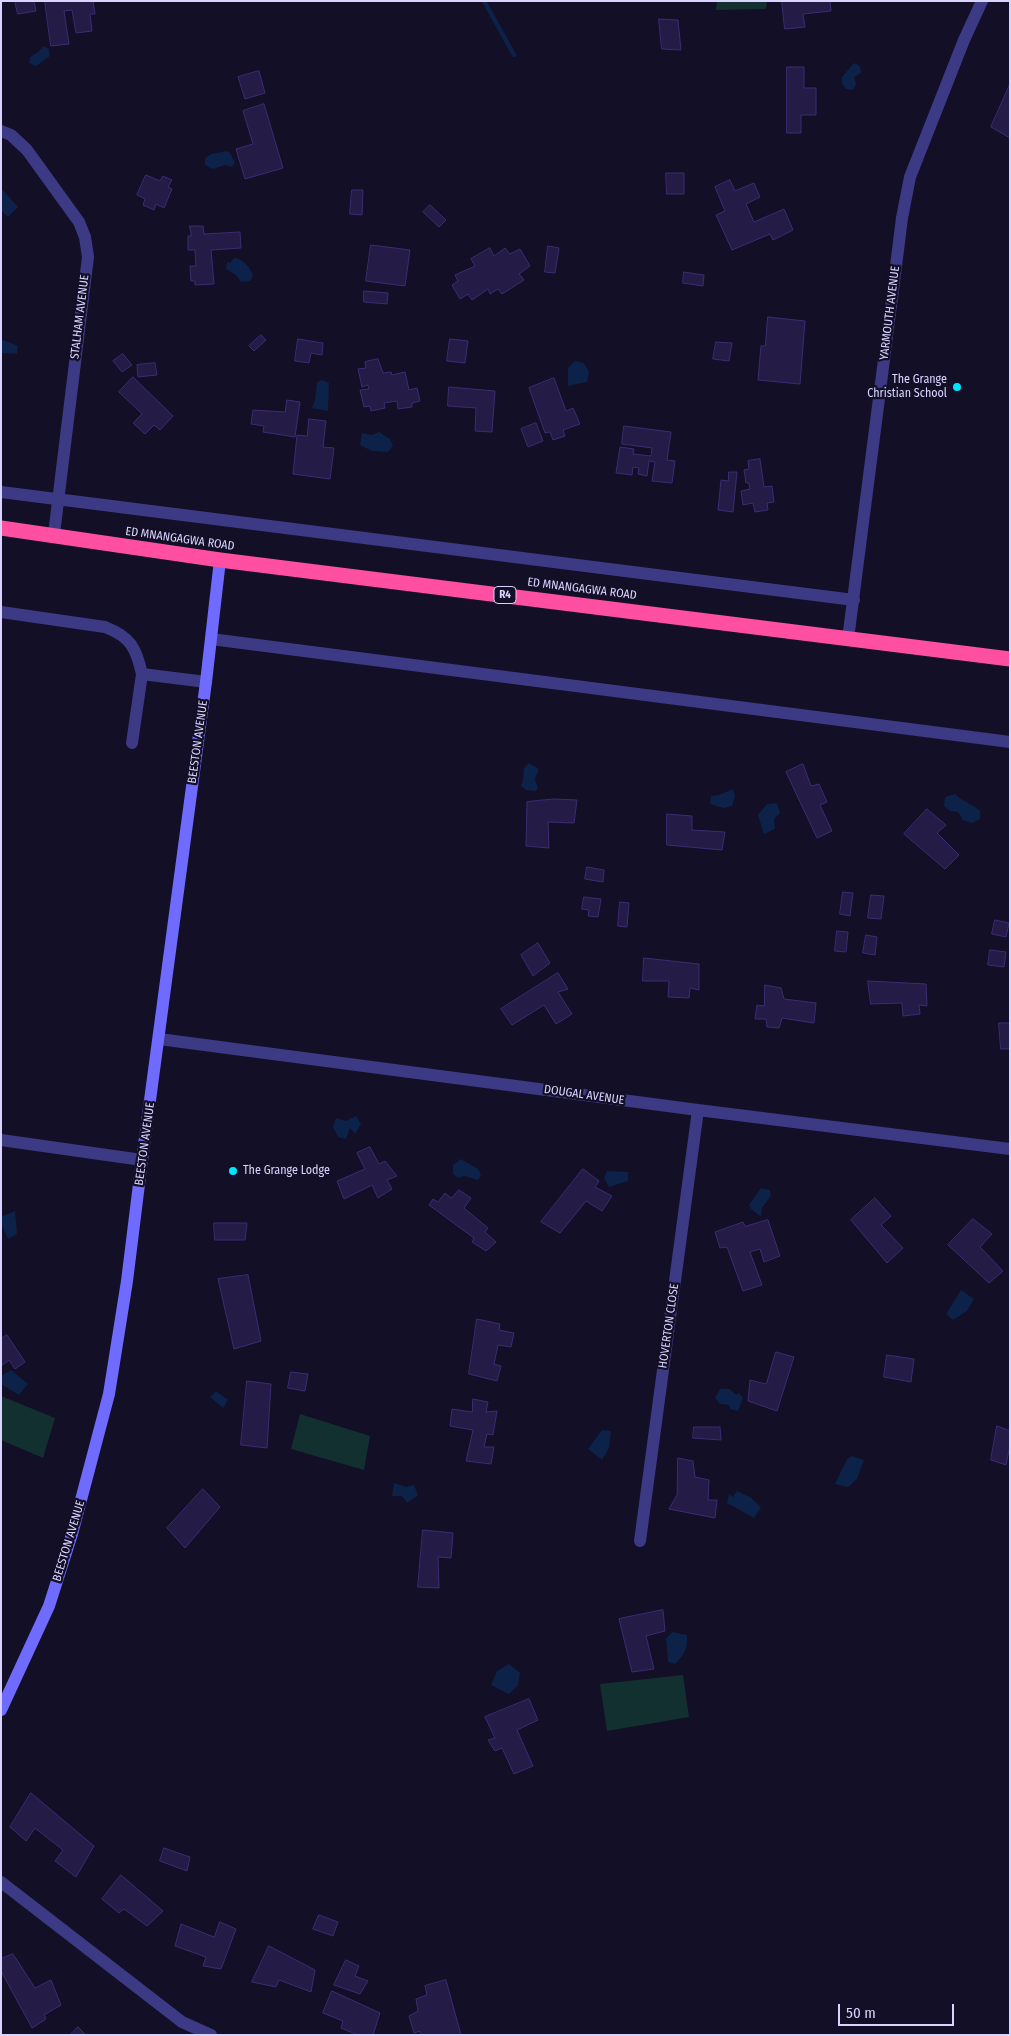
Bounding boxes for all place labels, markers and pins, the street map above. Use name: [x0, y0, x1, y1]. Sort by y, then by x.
place label: The Grange Christian School: [867, 373, 947, 401]
marker: The Grange Christian School: [951, 381, 963, 393]
place label: The Grange Lodge: [243, 1164, 330, 1178]
marker: The Grange Lodge: [227, 1165, 239, 1177]

